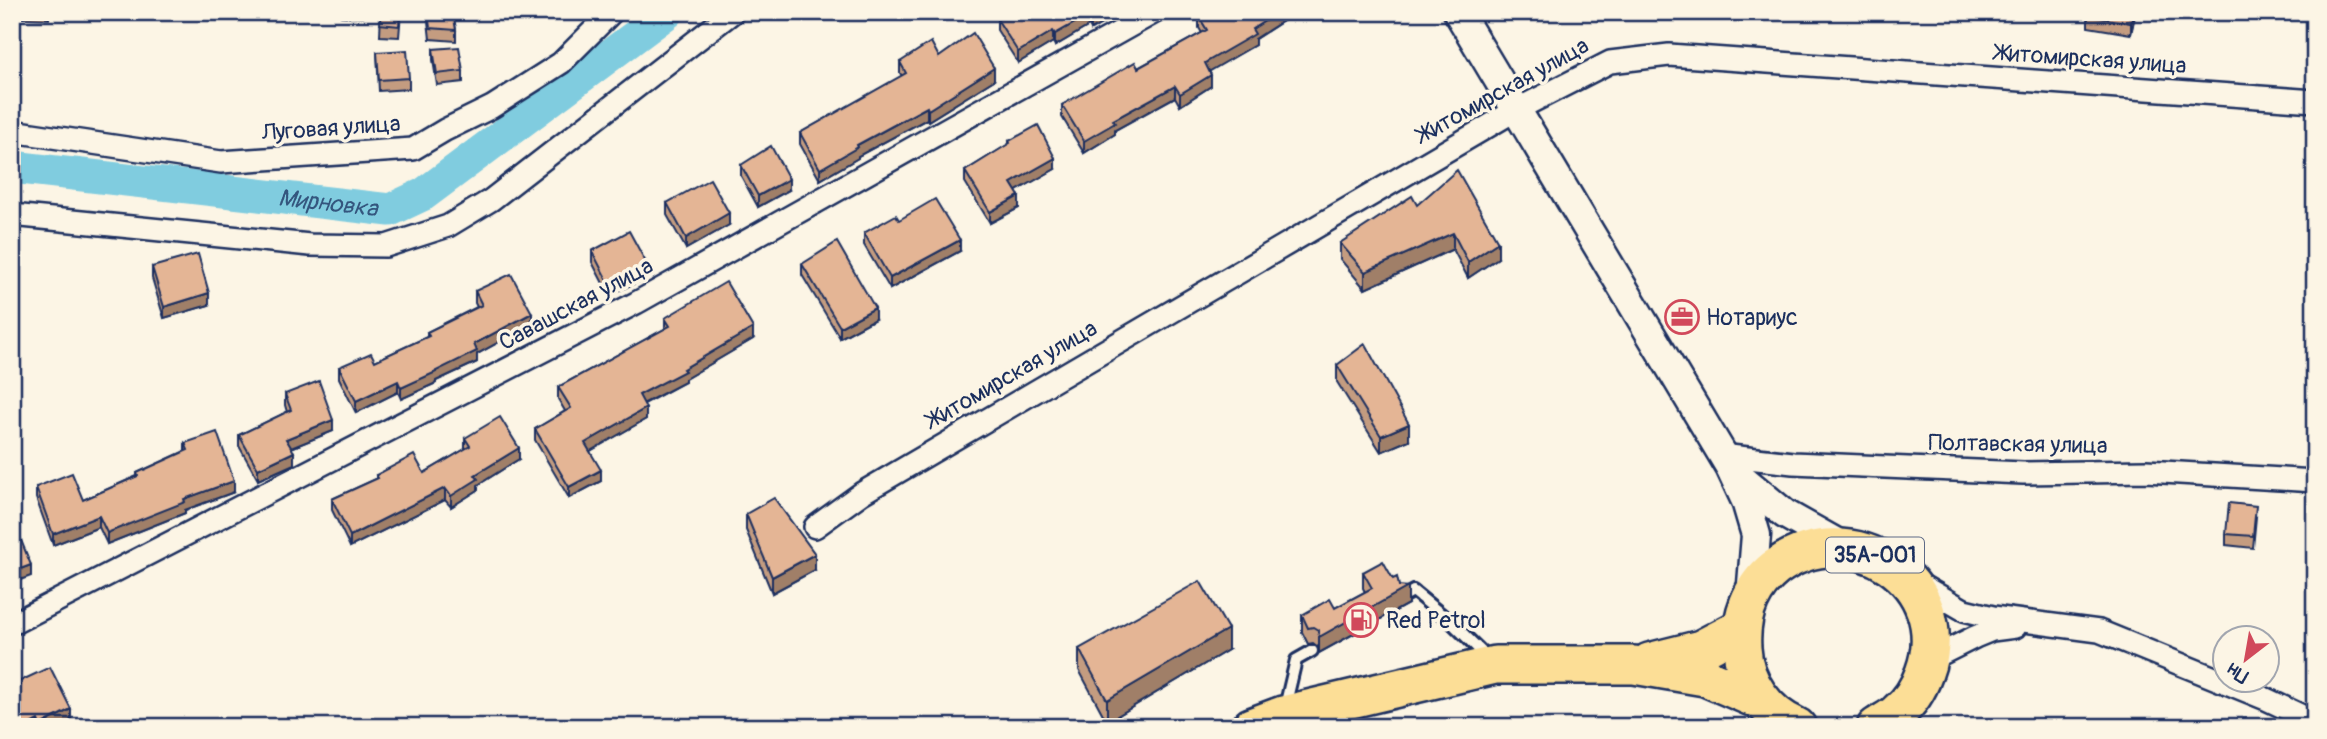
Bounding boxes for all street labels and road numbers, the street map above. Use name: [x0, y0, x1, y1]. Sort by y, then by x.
street label: Житомирская улица: [1410, 31, 1594, 151]
street label: Житомирская улица: [1991, 38, 2188, 80]
street label: Луговая улица: [260, 109, 401, 147]
street label: Савашская улица: [494, 251, 658, 357]
street label: Житомирская улица: [919, 314, 1102, 436]
street label: Полтавская улица: [1928, 428, 2108, 460]
road number: 35А-001: [1826, 538, 1924, 572]

